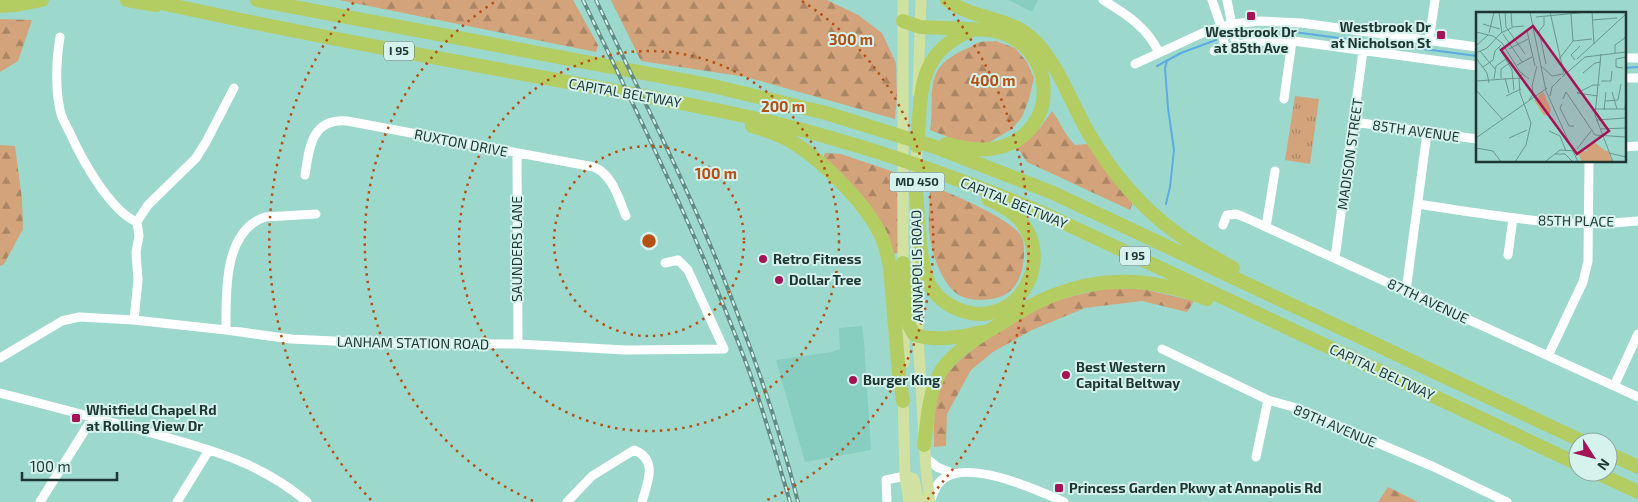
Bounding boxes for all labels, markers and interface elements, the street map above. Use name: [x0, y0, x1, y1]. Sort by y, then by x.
marker: Westbrook Dr at 85th Ave: [1245, 10, 1257, 22]
inset map: [1476, 12, 1626, 162]
place label: Westbrook Dr at Nicholson St: [1331, 18, 1431, 51]
place label: Westbrook Dr at 85th Ave: [1205, 23, 1297, 56]
marker: Westbrook Dr at Nicholson St: [1435, 29, 1447, 41]
text: 300 m: [829, 30, 873, 48]
road number: I 95: [384, 41, 414, 60]
text: 400 m: [971, 71, 1015, 89]
street label: CAPITAL BELTWAY: [568, 74, 683, 111]
text: 200 m: [761, 97, 805, 115]
street label: MADISON STREET: [1333, 97, 1366, 211]
street label: 85TH AVENUE: [1371, 116, 1461, 145]
street label: RUXTON DRIVE: [413, 125, 509, 160]
text: 100 m: [695, 164, 737, 182]
road number: MD 450: [890, 172, 944, 192]
street label: CAPITAL BELTWAY: [958, 173, 1070, 232]
street label: SAUNDERS LANE: [508, 196, 525, 302]
street label: ANNAPOLIS ROAD: [907, 210, 926, 322]
street label: 85TH PLACE: [1538, 211, 1615, 230]
centre of rings: [640, 232, 658, 250]
road number: I 95: [1120, 247, 1150, 266]
place label: Retro Fitness: [773, 250, 861, 267]
marker: Retro Fitness: [757, 253, 769, 265]
place label: Dollar Tree: [789, 271, 862, 288]
marker: Dollar Tree: [773, 274, 785, 286]
street label: 87TH AVENUE: [1385, 274, 1472, 327]
street label: LANHAM STATION ROAD: [337, 333, 489, 352]
street label: CAPITAL BELTWAY: [1327, 340, 1437, 403]
place label: Best Western Capital Beltway: [1076, 358, 1180, 391]
marker: Best Western Capital Beltway: [1060, 369, 1072, 381]
place label: Burger King: [863, 371, 940, 388]
marker: Burger King: [847, 374, 859, 386]
street label: 89TH AVENUE: [1291, 400, 1379, 451]
place label: Whitfield Chapel Rd at Rolling View Dr: [86, 401, 217, 434]
marker: Whitfield Chapel Rd at Rolling View Dr: [70, 412, 82, 424]
north arrow: [1568, 432, 1618, 482]
scale bar: [22, 450, 118, 482]
text: N: [1594, 456, 1614, 474]
text: 100 m: [30, 457, 71, 475]
place label: Princess Garden Pkwy at Annapolis Rd: [1069, 479, 1322, 496]
marker: Princess Garden Pkwy at Annapolis Rd: [1053, 482, 1065, 494]

